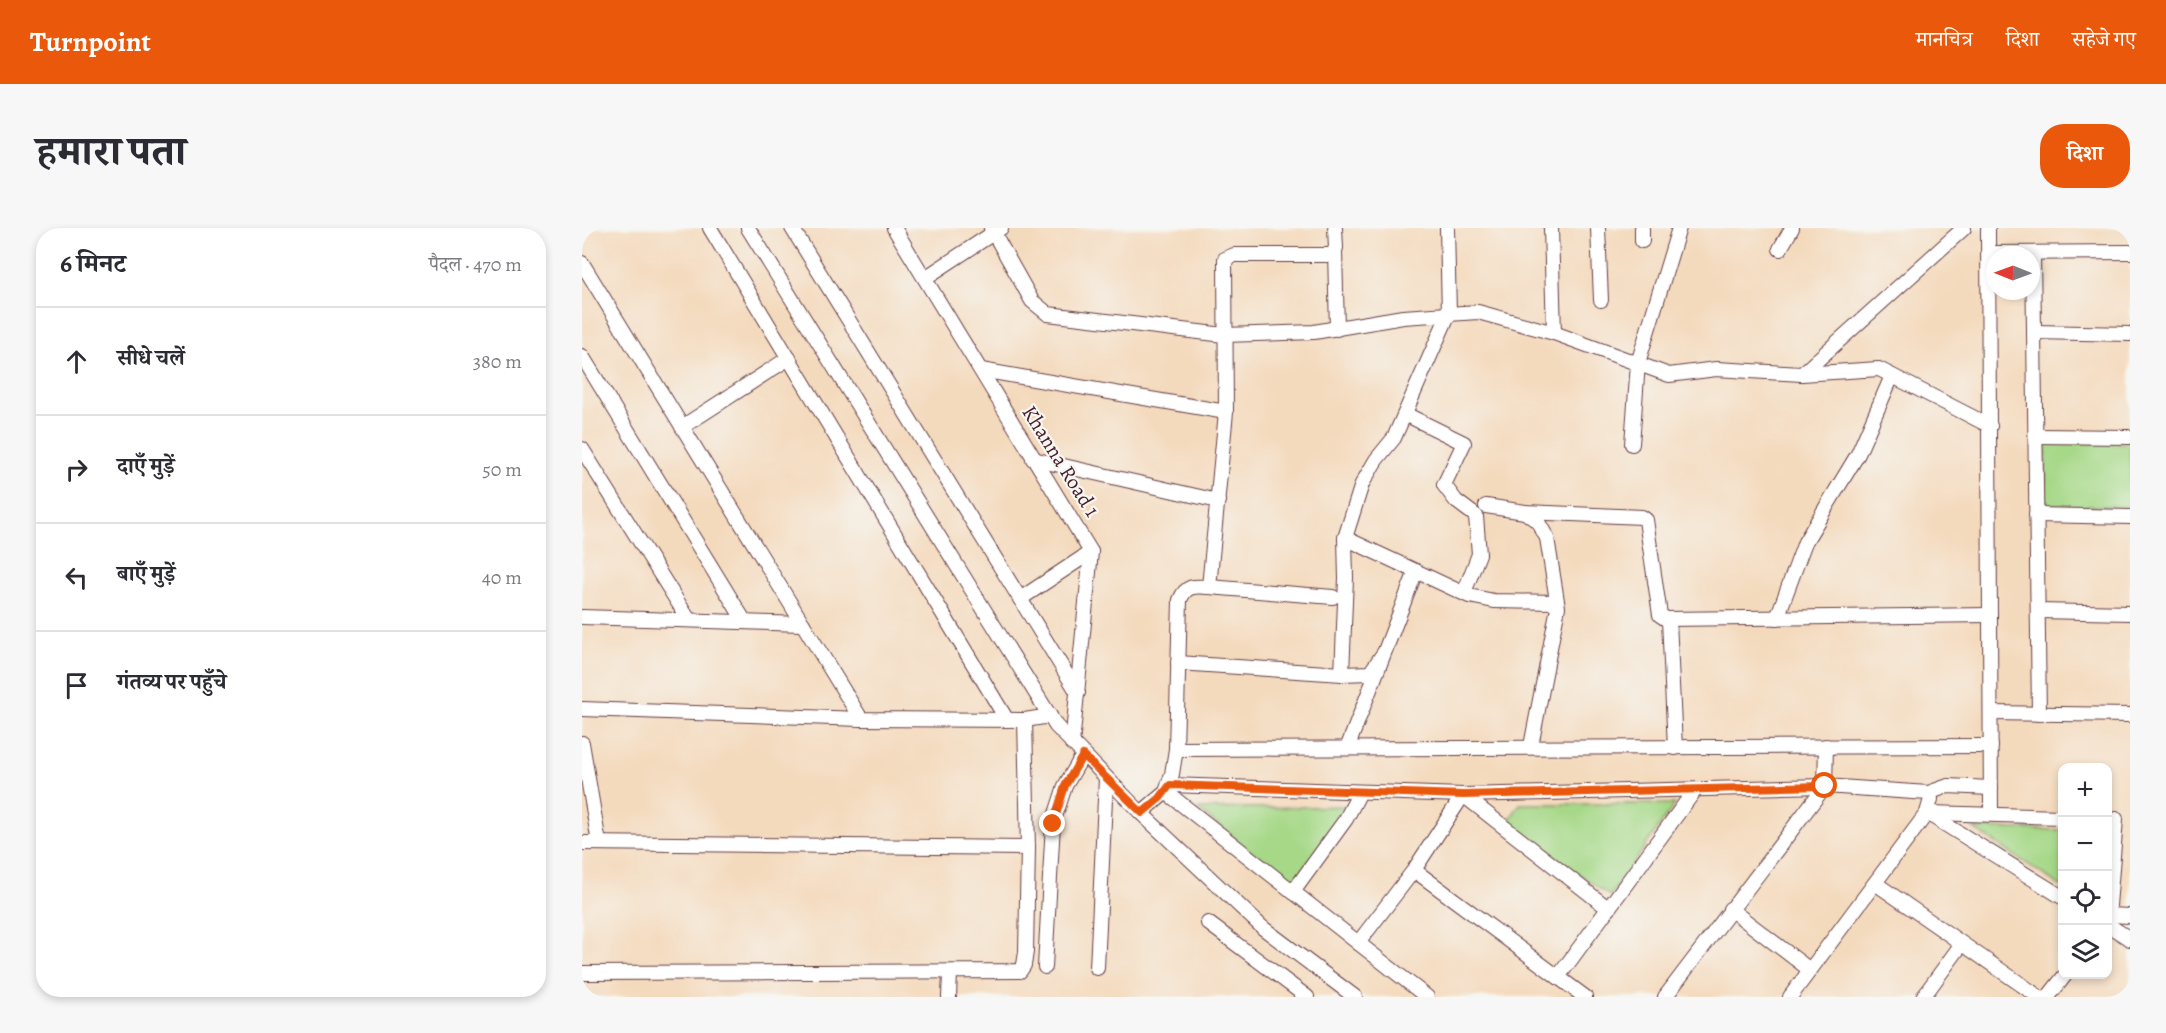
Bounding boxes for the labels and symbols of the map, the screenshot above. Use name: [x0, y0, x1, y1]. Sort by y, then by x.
north arrow: [1986, 246, 2040, 300]
street label: Khanna Road 1: [1016, 400, 1106, 522]
route start: [1811, 772, 1837, 798]
route end: [1039, 810, 1065, 836]

